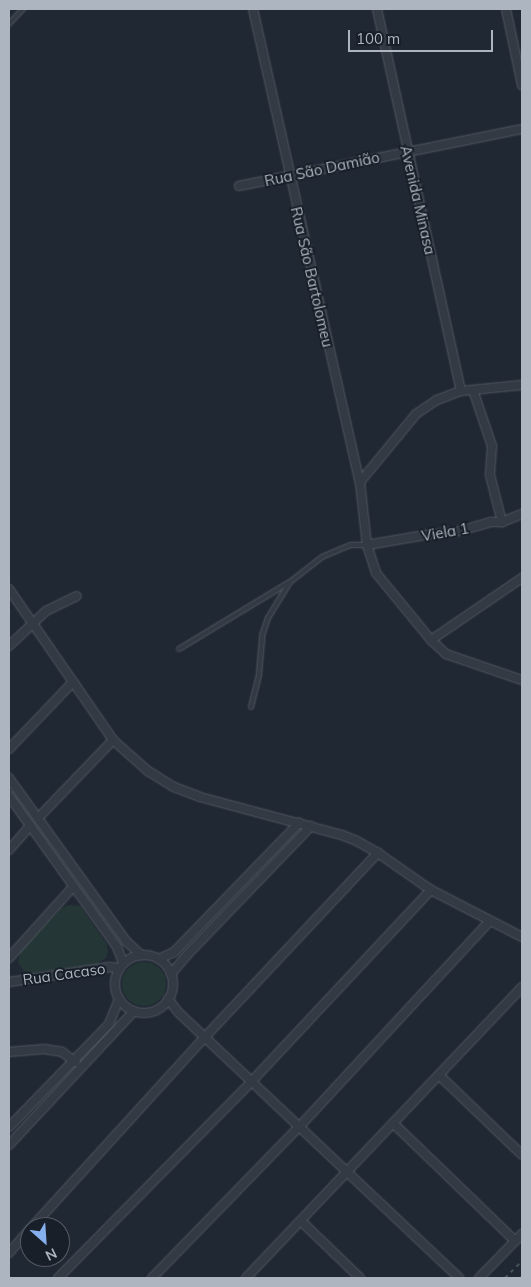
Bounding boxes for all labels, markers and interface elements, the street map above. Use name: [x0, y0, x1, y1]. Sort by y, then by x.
scale bar: [351, 20, 496, 52]
text: 100 m: [356, 29, 400, 48]
street label: Avenida Minasa: [397, 144, 439, 256]
street label: Rua São Damião: [263, 148, 381, 190]
street label: Rua São Bartolomeu: [287, 205, 337, 349]
street label: Viela 1: [420, 519, 470, 545]
street label: Rua Cacaso: [21, 959, 107, 989]
north arrow: [20, 1217, 70, 1267]
text: N: [42, 1244, 60, 1265]

